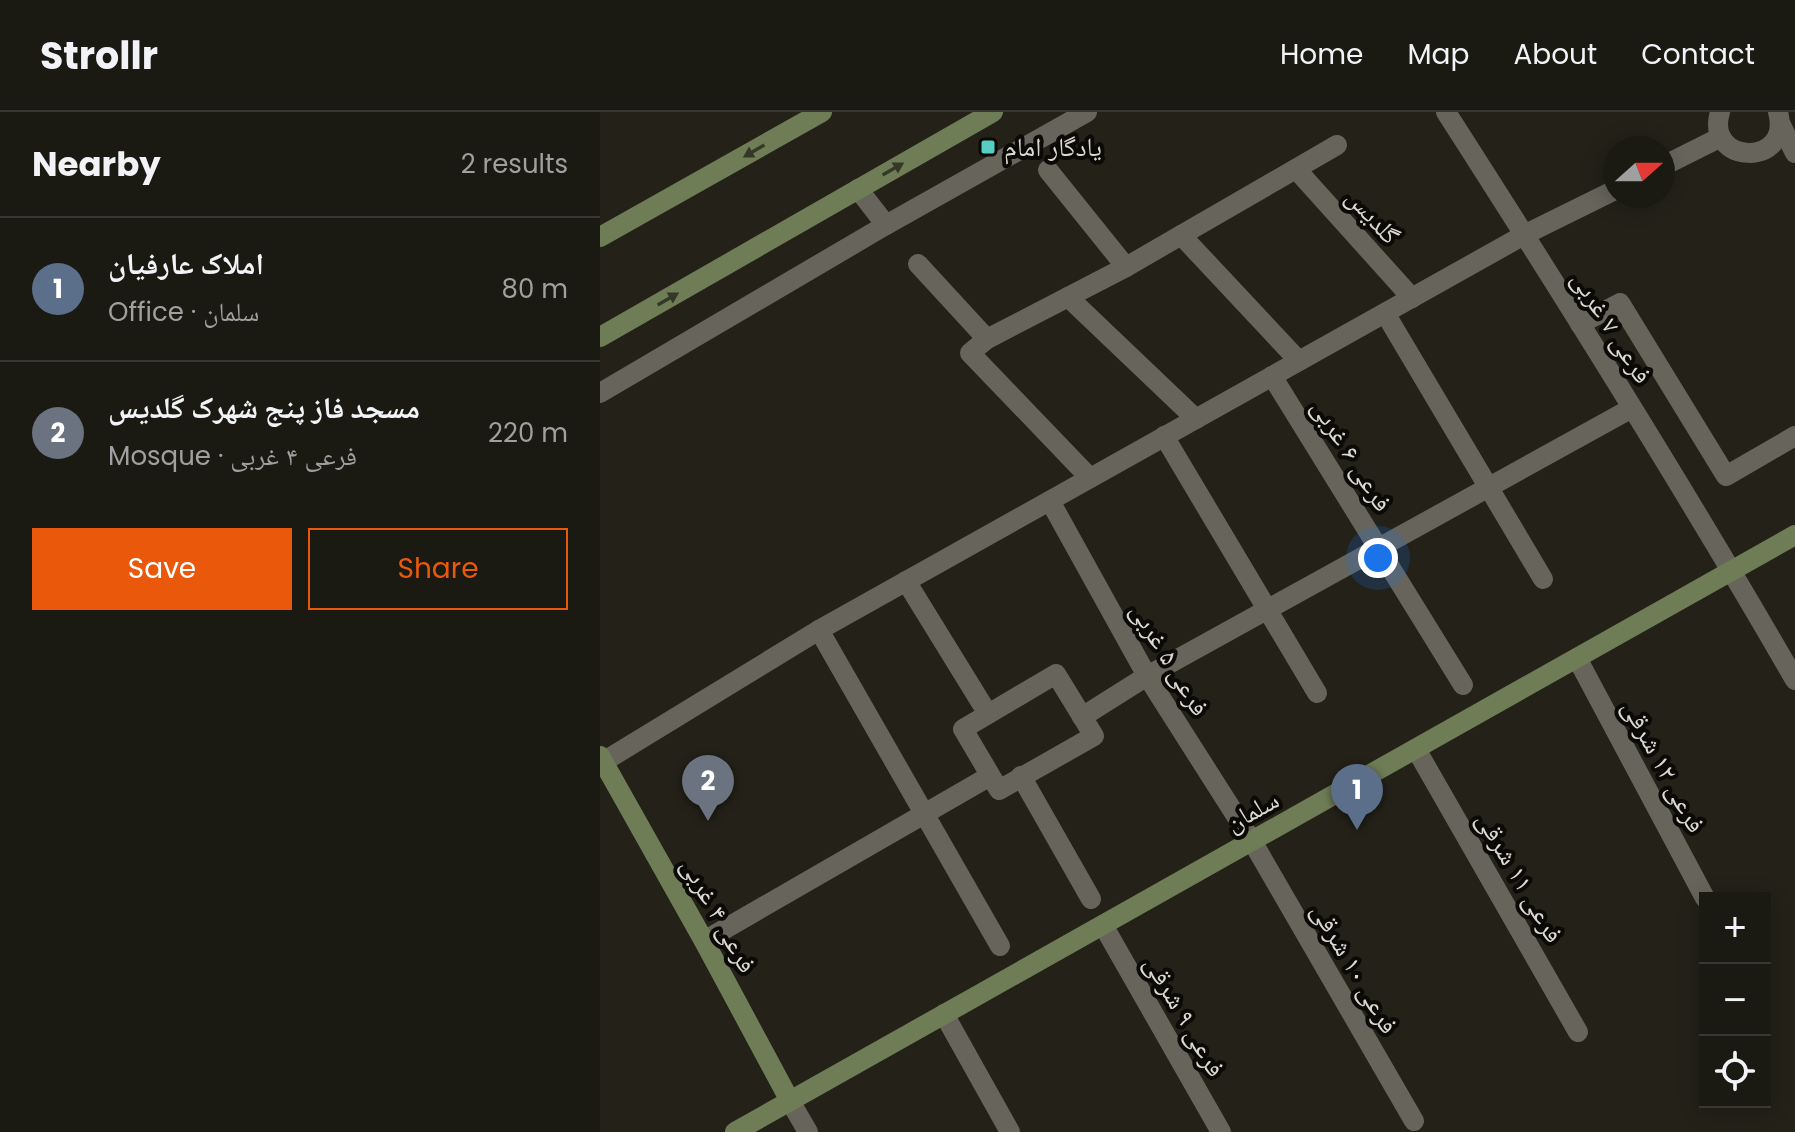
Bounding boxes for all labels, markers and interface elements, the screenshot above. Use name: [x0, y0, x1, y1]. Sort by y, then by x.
text: Strollr: [40, 29, 158, 82]
text: Home: [1280, 35, 1363, 74]
text: Map: [1407, 35, 1469, 74]
text: About: [1513, 35, 1597, 74]
text: Contact: [1641, 35, 1755, 74]
place label: یادگار امام: [1004, 129, 1102, 165]
north arrow: [1603, 136, 1675, 208]
marker: یادگار امام: [979, 138, 997, 156]
text: Nearby: [32, 140, 161, 188]
one-way arrow: [743, 144, 765, 158]
text: 2 results: [461, 146, 568, 182]
one-way arrow: [882, 162, 904, 176]
street label: گلدیس: [1338, 180, 1408, 252]
text: املاک عارفیان: [108, 242, 264, 285]
street label: فرعی ۷ غربی: [1563, 264, 1661, 390]
text: 1: [53, 271, 63, 307]
text: 80 m: [502, 271, 568, 307]
one-way arrow: [657, 292, 679, 306]
text: Office · سلمان: [108, 294, 259, 330]
text: مسجد فاز پنج شهرک گلدیس: [108, 386, 420, 429]
street label: فرعی ۶ غربی: [1303, 392, 1401, 518]
text: 2: [51, 415, 65, 451]
text: 220 m: [488, 415, 568, 451]
text: Mosque · فرعی ۴ غربی: [108, 438, 357, 474]
button: Save: [32, 528, 292, 610]
button: Share: [308, 528, 568, 610]
your location: [1358, 538, 1398, 578]
street label: فرعی ۵ غربی: [1122, 595, 1218, 723]
street label: فرعی ۱۲ شرقی: [1614, 693, 1714, 839]
pin: 2: [682, 755, 734, 821]
pin: 1: [1331, 764, 1383, 830]
street label: سلمان: [1219, 782, 1285, 840]
street label: فرعی ۱۱ شرقی: [1468, 805, 1572, 949]
street label: فرعی ۴ غربی: [673, 851, 765, 979]
map controls: [1699, 892, 1771, 1108]
button: +: [1699, 892, 1771, 964]
street label: فرعی ۱۰ شرقی: [1303, 896, 1407, 1040]
street label: فرعی ۹ شرقی: [1136, 949, 1234, 1083]
button: −: [1699, 964, 1771, 1036]
button: locate: [1699, 1036, 1771, 1108]

